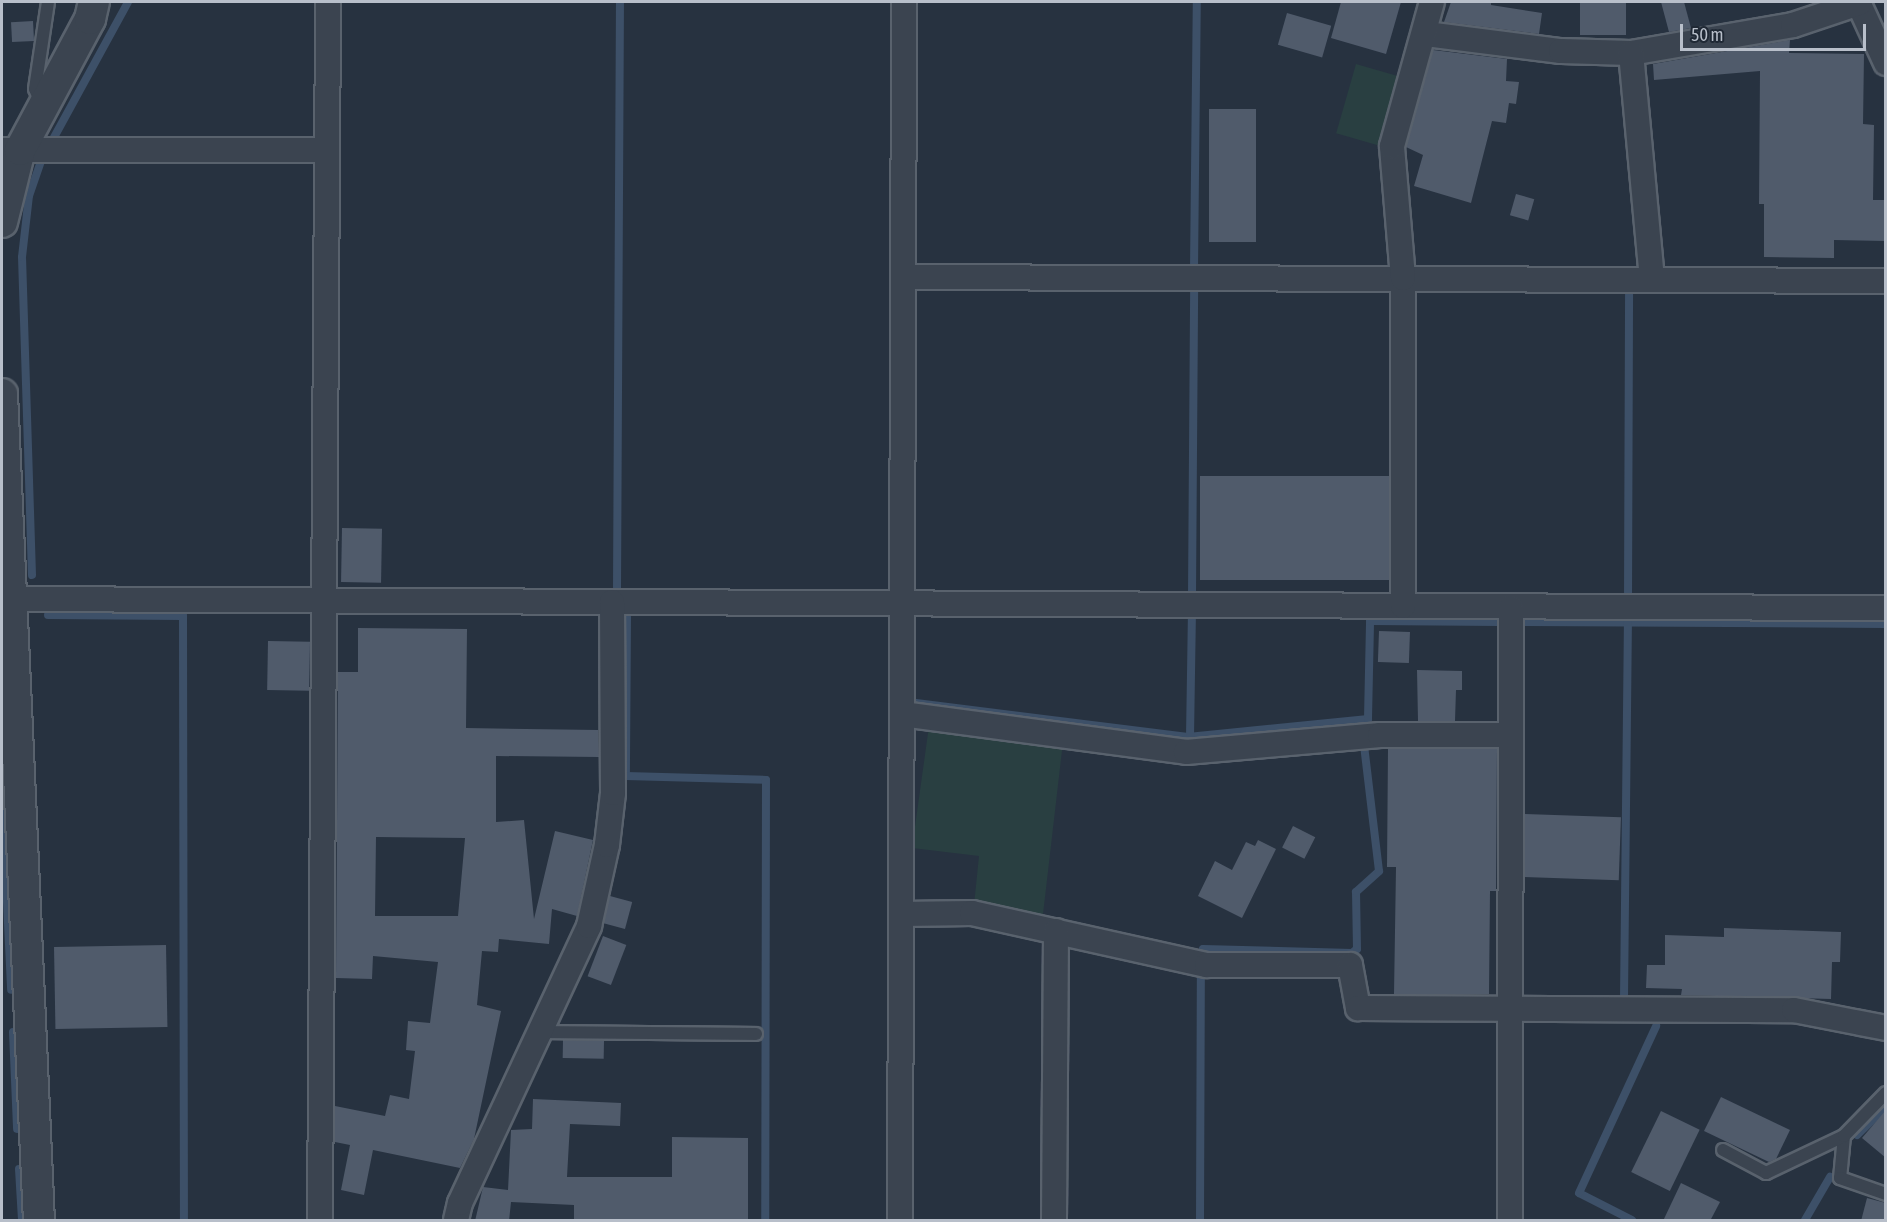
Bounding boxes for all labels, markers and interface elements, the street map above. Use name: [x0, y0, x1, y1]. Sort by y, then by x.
scale bar: [1683, 12, 1869, 50]
text: 50 m: [1691, 24, 1723, 45]

